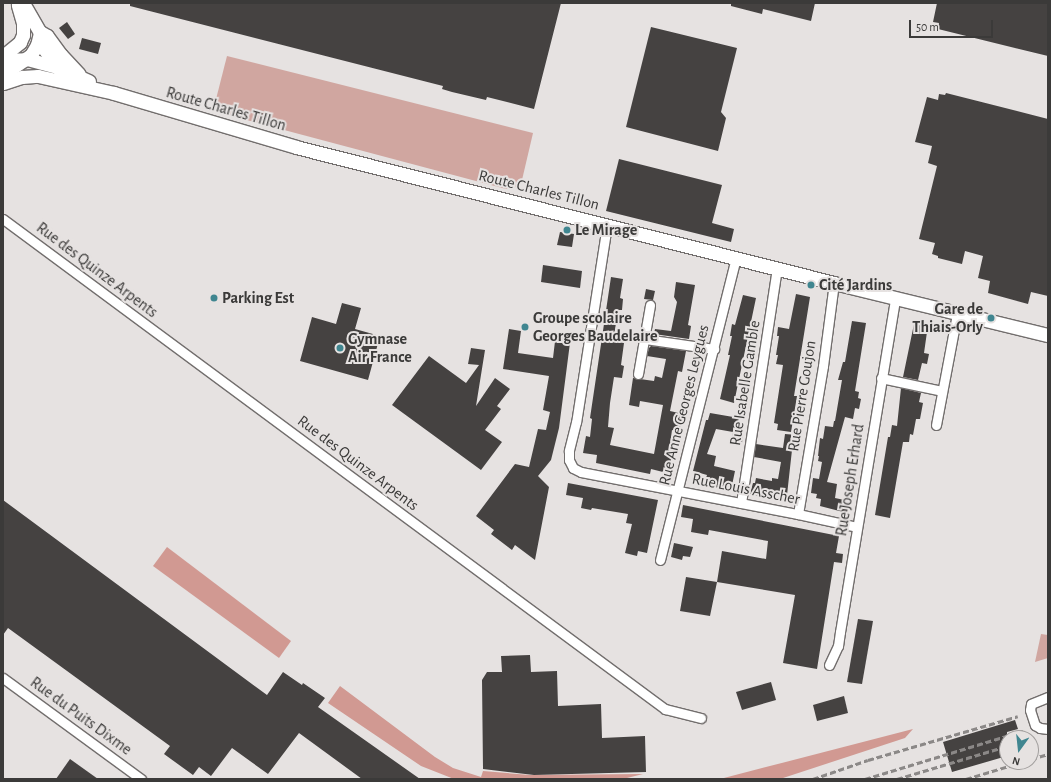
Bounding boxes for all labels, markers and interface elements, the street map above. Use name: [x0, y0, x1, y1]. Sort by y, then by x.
scale bar: [911, 12, 995, 38]
text: 50 m: [916, 21, 939, 33]
street label: Route Charles Tillon: [164, 83, 288, 135]
street label: Route Charles Tillon: [477, 166, 601, 214]
street label: Rue des Quinze Arpents: [33, 218, 161, 322]
place label: Le Mirage: [575, 220, 637, 240]
marker: Le Mirage: [562, 225, 572, 235]
place label: Cité Jardins: [819, 275, 892, 295]
marker: Cité Jardins: [806, 280, 816, 290]
place label: Parking Est: [222, 288, 294, 308]
marker: Parking Est: [209, 293, 219, 303]
place label: Gare de Thiais-Orly: [912, 299, 983, 337]
place label: Groupe scolaire Georges Baudelaire: [533, 308, 658, 346]
marker: Gare de Thiais-Orly: [986, 313, 996, 323]
street label: Rue Isabelle Gamble: [726, 319, 764, 447]
marker: Groupe scolaire Georges Baudelaire: [520, 322, 530, 332]
street label: Rue Anne Georges Leygues: [655, 323, 713, 487]
place label: Gymnase Air France: [348, 329, 412, 367]
street label: Rue Pierre Goujon: [784, 339, 820, 453]
marker: Gymnase Air France: [335, 343, 345, 353]
street label: Rue des Quinze Arpents: [294, 411, 422, 515]
street label: Rue Joseph Erhard: [832, 423, 868, 537]
street label: Rue Louis Asscher: [690, 469, 802, 509]
street label: Rue du Puits Dixme: [26, 673, 136, 759]
north arrow: [999, 730, 1039, 770]
text: N: [1011, 755, 1021, 767]

